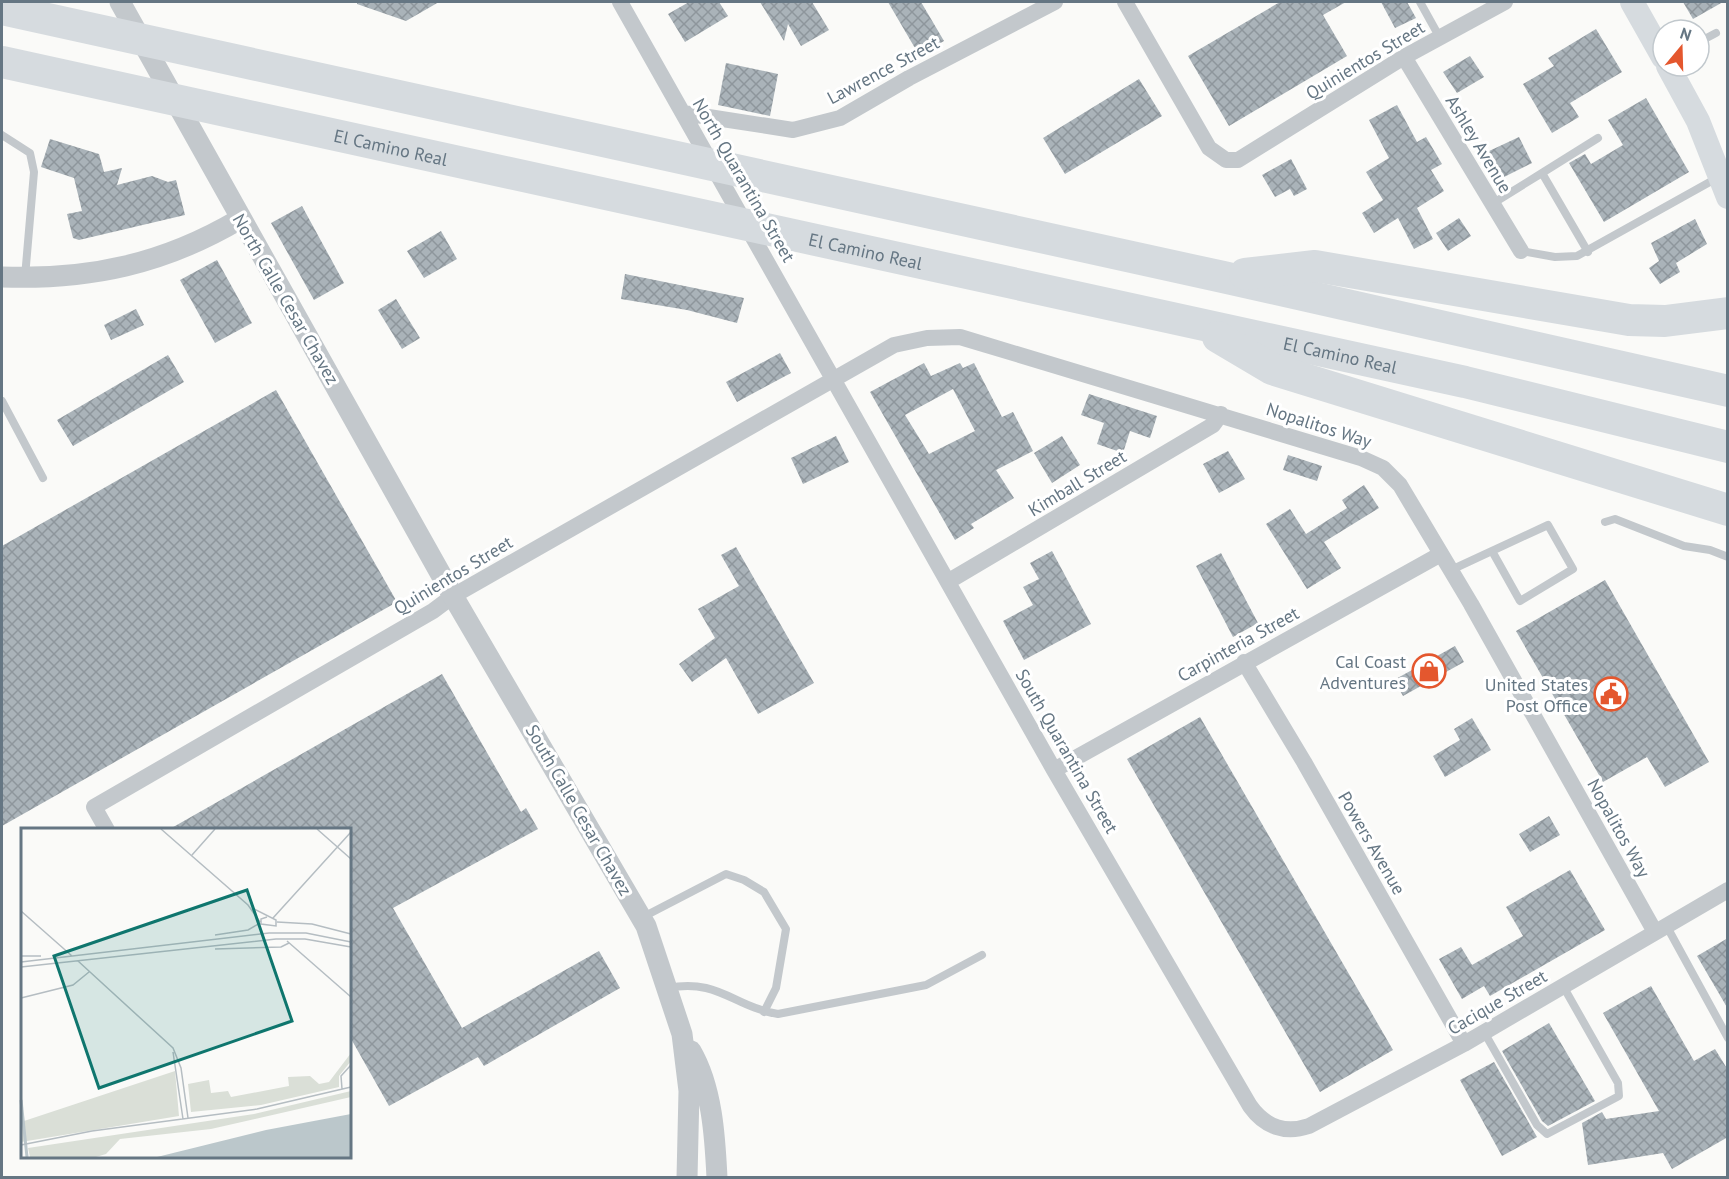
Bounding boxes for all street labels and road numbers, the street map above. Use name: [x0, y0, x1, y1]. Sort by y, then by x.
street label: Quinientos Street: [1301, 16, 1429, 104]
street label: Lawrence Street: [823, 31, 943, 109]
street label: Ashley Avenue: [1441, 91, 1517, 197]
street label: North Quarantina Street: [688, 94, 800, 266]
street label: El Camino Real: [332, 123, 450, 171]
street label: North Calle Cesar Chavez: [228, 210, 344, 388]
street label: El Camino Real: [807, 227, 925, 275]
street label: El Camino Real: [1281, 331, 1400, 378]
street label: Nopalitos Way: [1263, 397, 1375, 453]
street label: Kimball Street: [1024, 445, 1130, 521]
street label: Quinientos Street: [389, 531, 517, 619]
street label: Carpinteria Street: [1173, 601, 1303, 687]
street label: South Quarantina Street: [1011, 665, 1123, 837]
street label: South Calle Cesar Chavez: [521, 720, 637, 900]
street label: Nopalitos Way: [1582, 774, 1656, 882]
street label: Powers Avenue: [1333, 787, 1411, 899]
street label: Cacique Street: [1443, 964, 1551, 1040]

